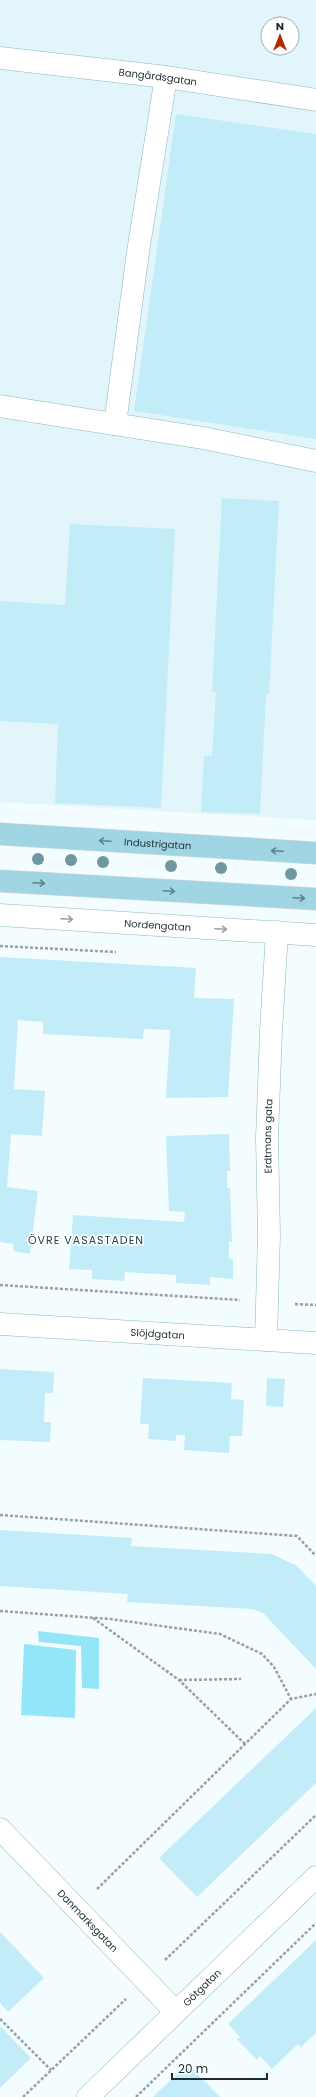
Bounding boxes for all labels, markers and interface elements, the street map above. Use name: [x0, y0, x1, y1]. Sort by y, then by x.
north arrow: [260, 16, 300, 56]
text: N: [276, 18, 284, 34]
street label: Bangårdsgatan: [118, 65, 198, 90]
street label: Industrigatan: [124, 834, 192, 853]
one-way arrow: [99, 837, 112, 844]
one-way arrow: [271, 847, 284, 854]
one-way arrow: [32, 880, 45, 887]
one-way arrow: [162, 887, 175, 895]
one-way arrow: [292, 895, 305, 902]
one-way arrow: [60, 916, 73, 923]
street label: Nordengatan: [124, 916, 192, 935]
one-way arrow: [214, 925, 227, 932]
street label: Erdtmans gata: [260, 1099, 276, 1174]
district label: ÖVRE VASASTADEN: [28, 1232, 144, 1248]
street label: Slöjdgatan: [130, 1325, 185, 1343]
street label: Danmarksgatan: [54, 1886, 121, 1956]
street label: Götgatan: [180, 1966, 225, 2010]
scale bar: [172, 2055, 267, 2081]
text: 20 m: [178, 2060, 208, 2077]

